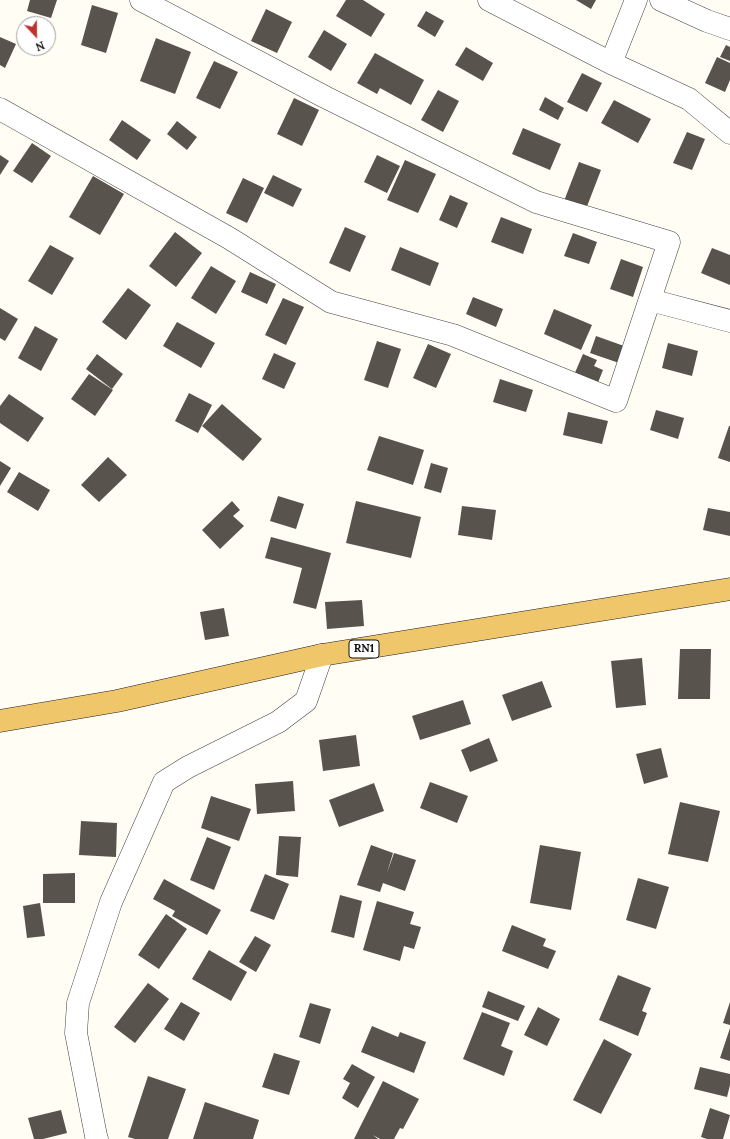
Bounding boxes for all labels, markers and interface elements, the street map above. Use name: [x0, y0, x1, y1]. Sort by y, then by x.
north arrow: [16, 16, 56, 56]
text: N: [34, 38, 47, 54]
road number: RN1: [349, 640, 379, 658]

